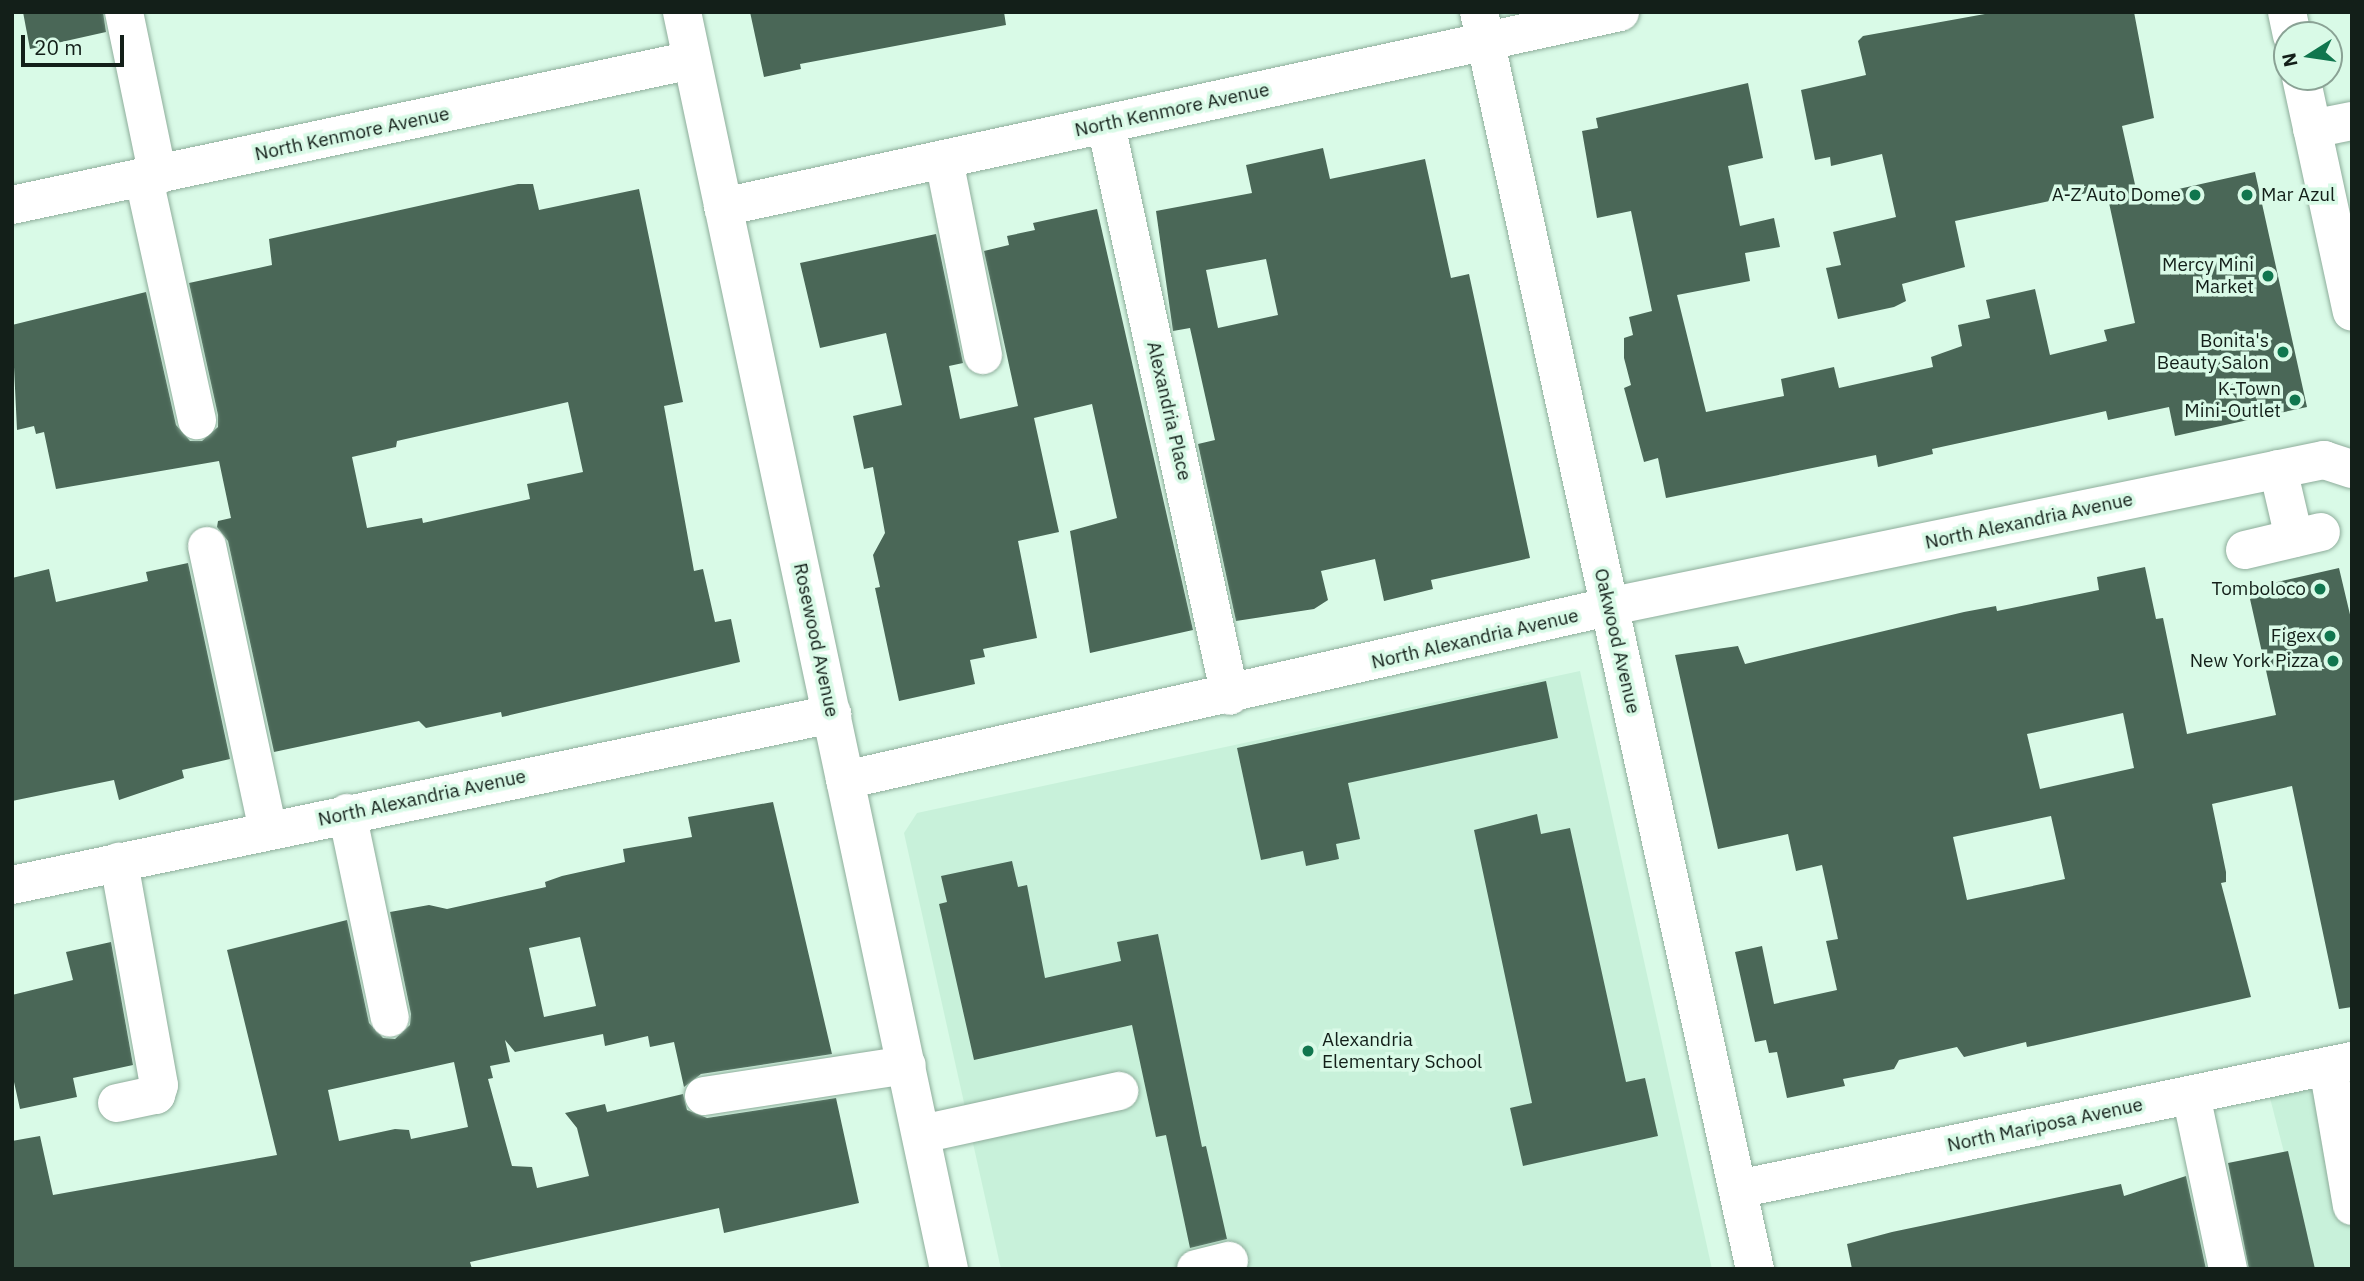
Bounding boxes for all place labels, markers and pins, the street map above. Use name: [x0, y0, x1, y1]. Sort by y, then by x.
place label: A-Z Auto Dome: [2052, 184, 2181, 206]
place label: Mar Azul: [2261, 184, 2335, 206]
marker: A-Z Auto Dome: [2187, 187, 2203, 203]
marker: Mar Azul: [2239, 187, 2255, 203]
place label: Mercy Mini Market: [2162, 254, 2254, 298]
marker: Mercy Mini Market: [2260, 268, 2276, 284]
place label: Bonita's Beauty Salon: [2157, 330, 2269, 374]
marker: Bonita's Beauty Salon: [2275, 344, 2291, 360]
place label: K-Town Mini-Outlet: [2184, 378, 2281, 422]
marker: K-Town Mini-Outlet: [2287, 392, 2303, 408]
place label: Tomboloco: [2212, 578, 2306, 600]
marker: Tomboloco: [2312, 581, 2328, 597]
place label: Figex: [2271, 625, 2316, 647]
marker: Figex: [2322, 628, 2338, 644]
place label: New York Pizza: [2190, 650, 2319, 672]
marker: New York Pizza: [2325, 653, 2341, 669]
place label: Alexandria Elementary School: [1322, 1029, 1482, 1073]
marker: Alexandria Elementary School: [1300, 1043, 1316, 1059]

